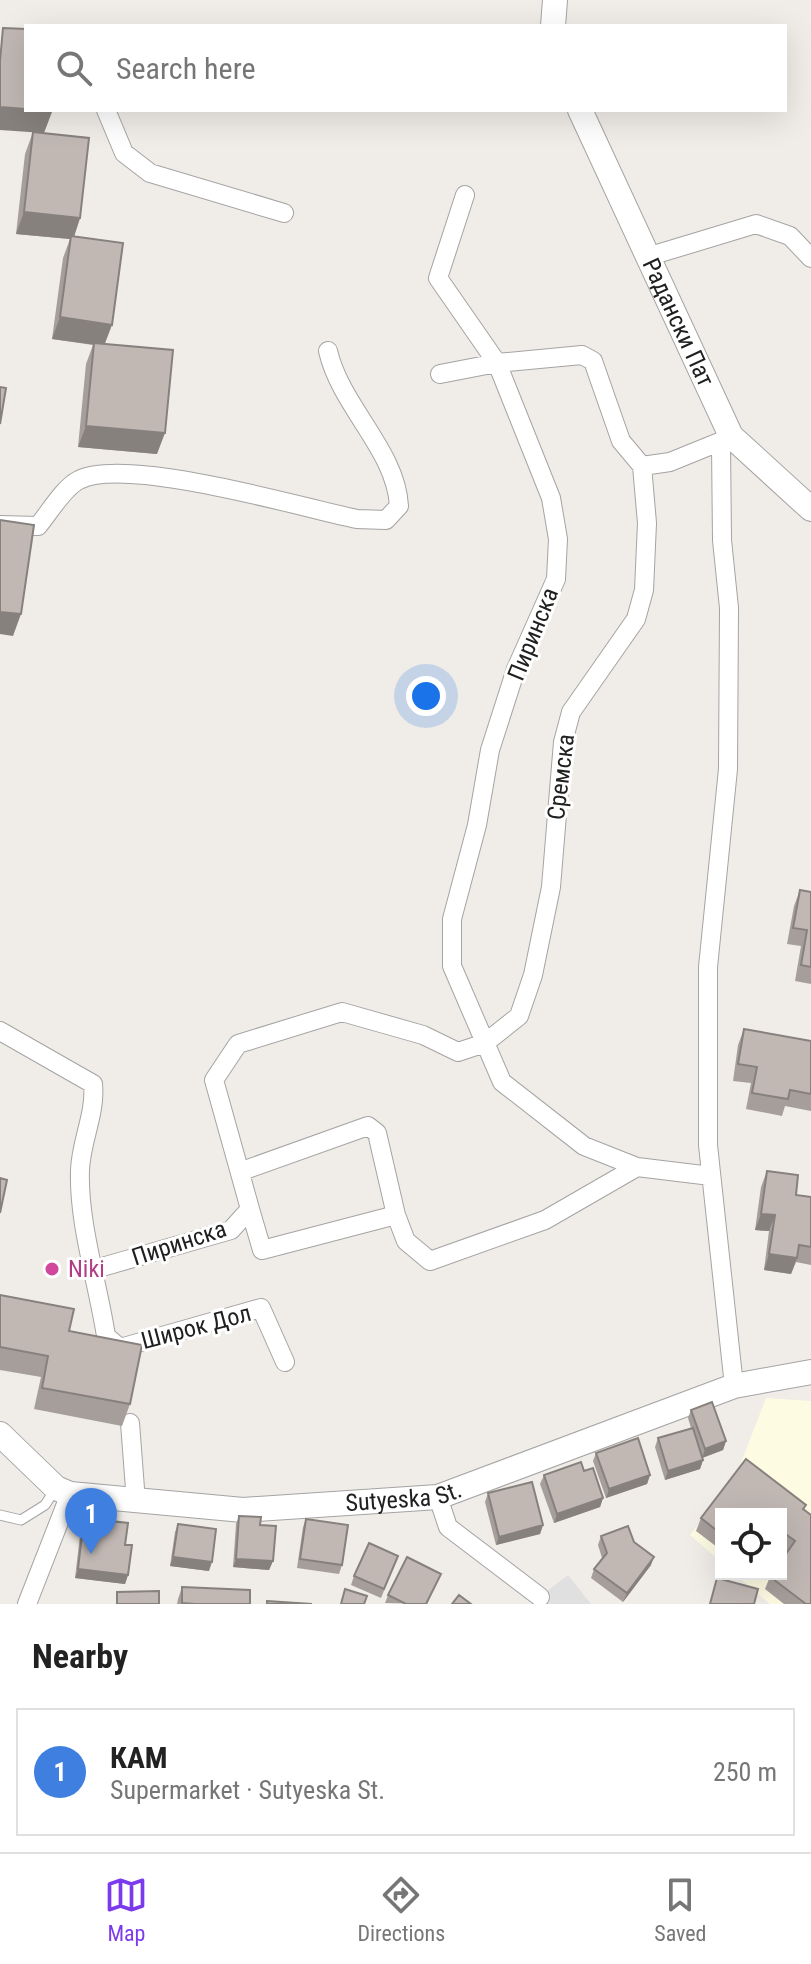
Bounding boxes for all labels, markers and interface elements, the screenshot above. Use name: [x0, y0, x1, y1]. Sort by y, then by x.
search box: [24, 24, 787, 112]
icon: search: [52, 46, 96, 90]
text: Search here: [116, 51, 256, 86]
street label: Радански Пат: [637, 254, 720, 391]
street label: Пиринска: [502, 584, 564, 684]
your location: [406, 676, 446, 716]
street label: Сремска: [542, 732, 580, 822]
street label: Пиринска: [128, 1215, 230, 1271]
place label: Niki: [68, 1255, 105, 1283]
marker: Niki: [43, 1260, 61, 1278]
street label: Широк Дол: [138, 1299, 254, 1355]
street label: Sutyeska St.: [345, 1475, 466, 1517]
pin: 1: [65, 1488, 117, 1554]
map controls: [715, 1508, 787, 1580]
button: locate: [715, 1508, 787, 1580]
text: Nearby: [32, 1636, 128, 1676]
text: КАМ: [110, 1740, 168, 1775]
text: 1: [53, 1757, 67, 1787]
text: 250 m: [713, 1757, 777, 1787]
text: Supermarket · Sutyeska St.: [110, 1775, 385, 1805]
tab: Map: [104, 1873, 148, 1946]
tab: Directions: [357, 1873, 445, 1946]
tab: Saved: [654, 1873, 707, 1946]

